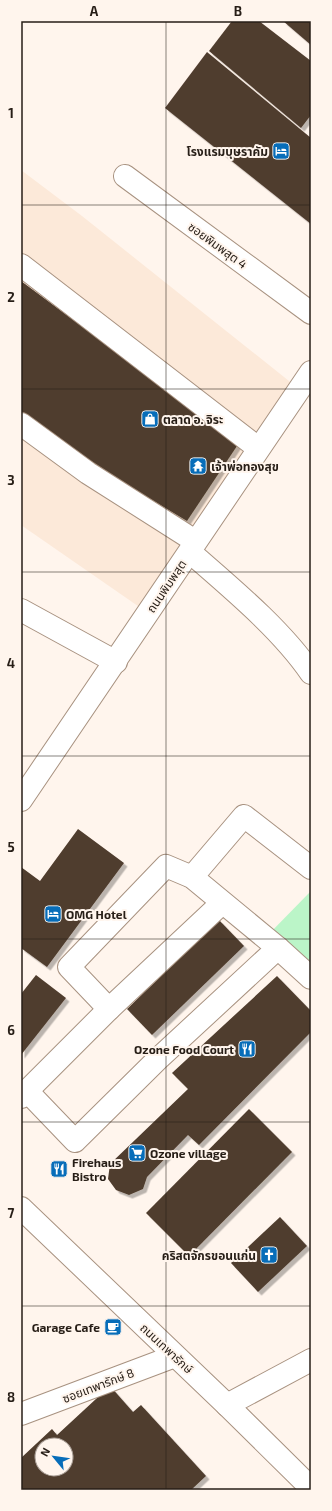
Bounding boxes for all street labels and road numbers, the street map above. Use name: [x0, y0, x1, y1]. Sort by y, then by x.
street label: ซอยพิมพสุต 4: [185, 219, 250, 272]
street label: ถนนพิมพสุต: [143, 557, 190, 616]
street label: ถนนเทพารักษ์: [138, 1320, 196, 1376]
street label: ซอยเทพารักษ์ 8: [60, 1365, 136, 1405]

